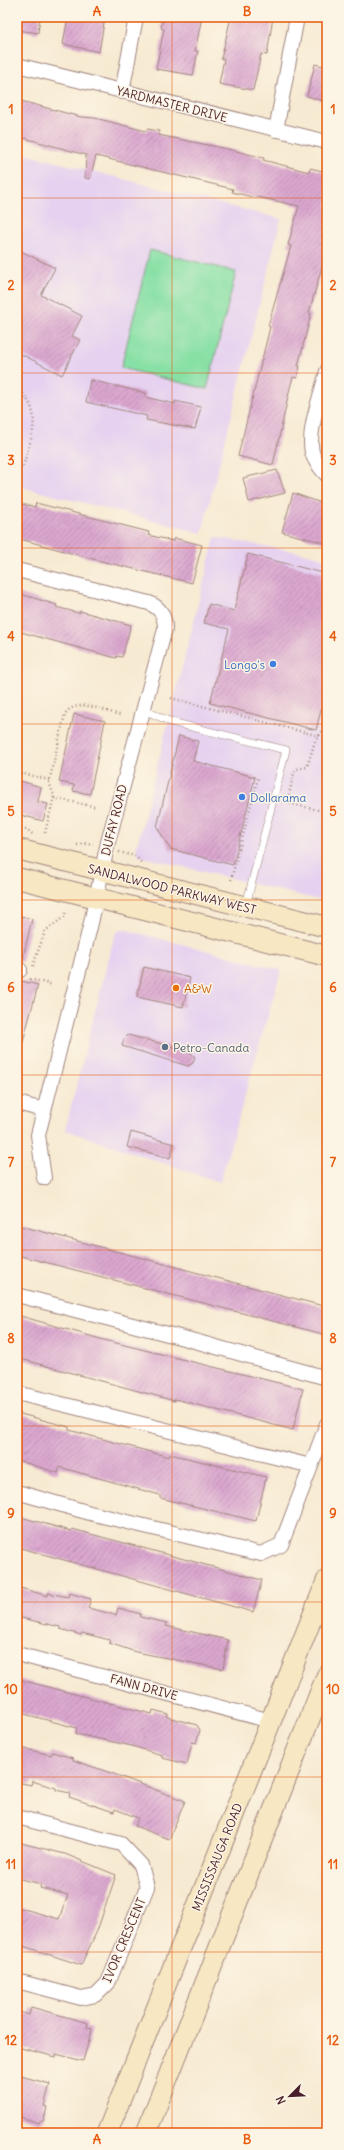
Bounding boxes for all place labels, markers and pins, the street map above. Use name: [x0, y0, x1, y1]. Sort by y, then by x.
place label: Longo's: [224, 657, 265, 672]
marker: Longo's: [268, 659, 278, 669]
place label: Dollarama: [250, 790, 307, 805]
marker: Dollarama: [237, 792, 247, 802]
place label: A&W: [184, 981, 212, 996]
marker: A&W: [171, 983, 181, 993]
place label: Petro-Canada: [173, 1040, 249, 1055]
marker: Petro-Canada: [160, 1042, 170, 1052]

